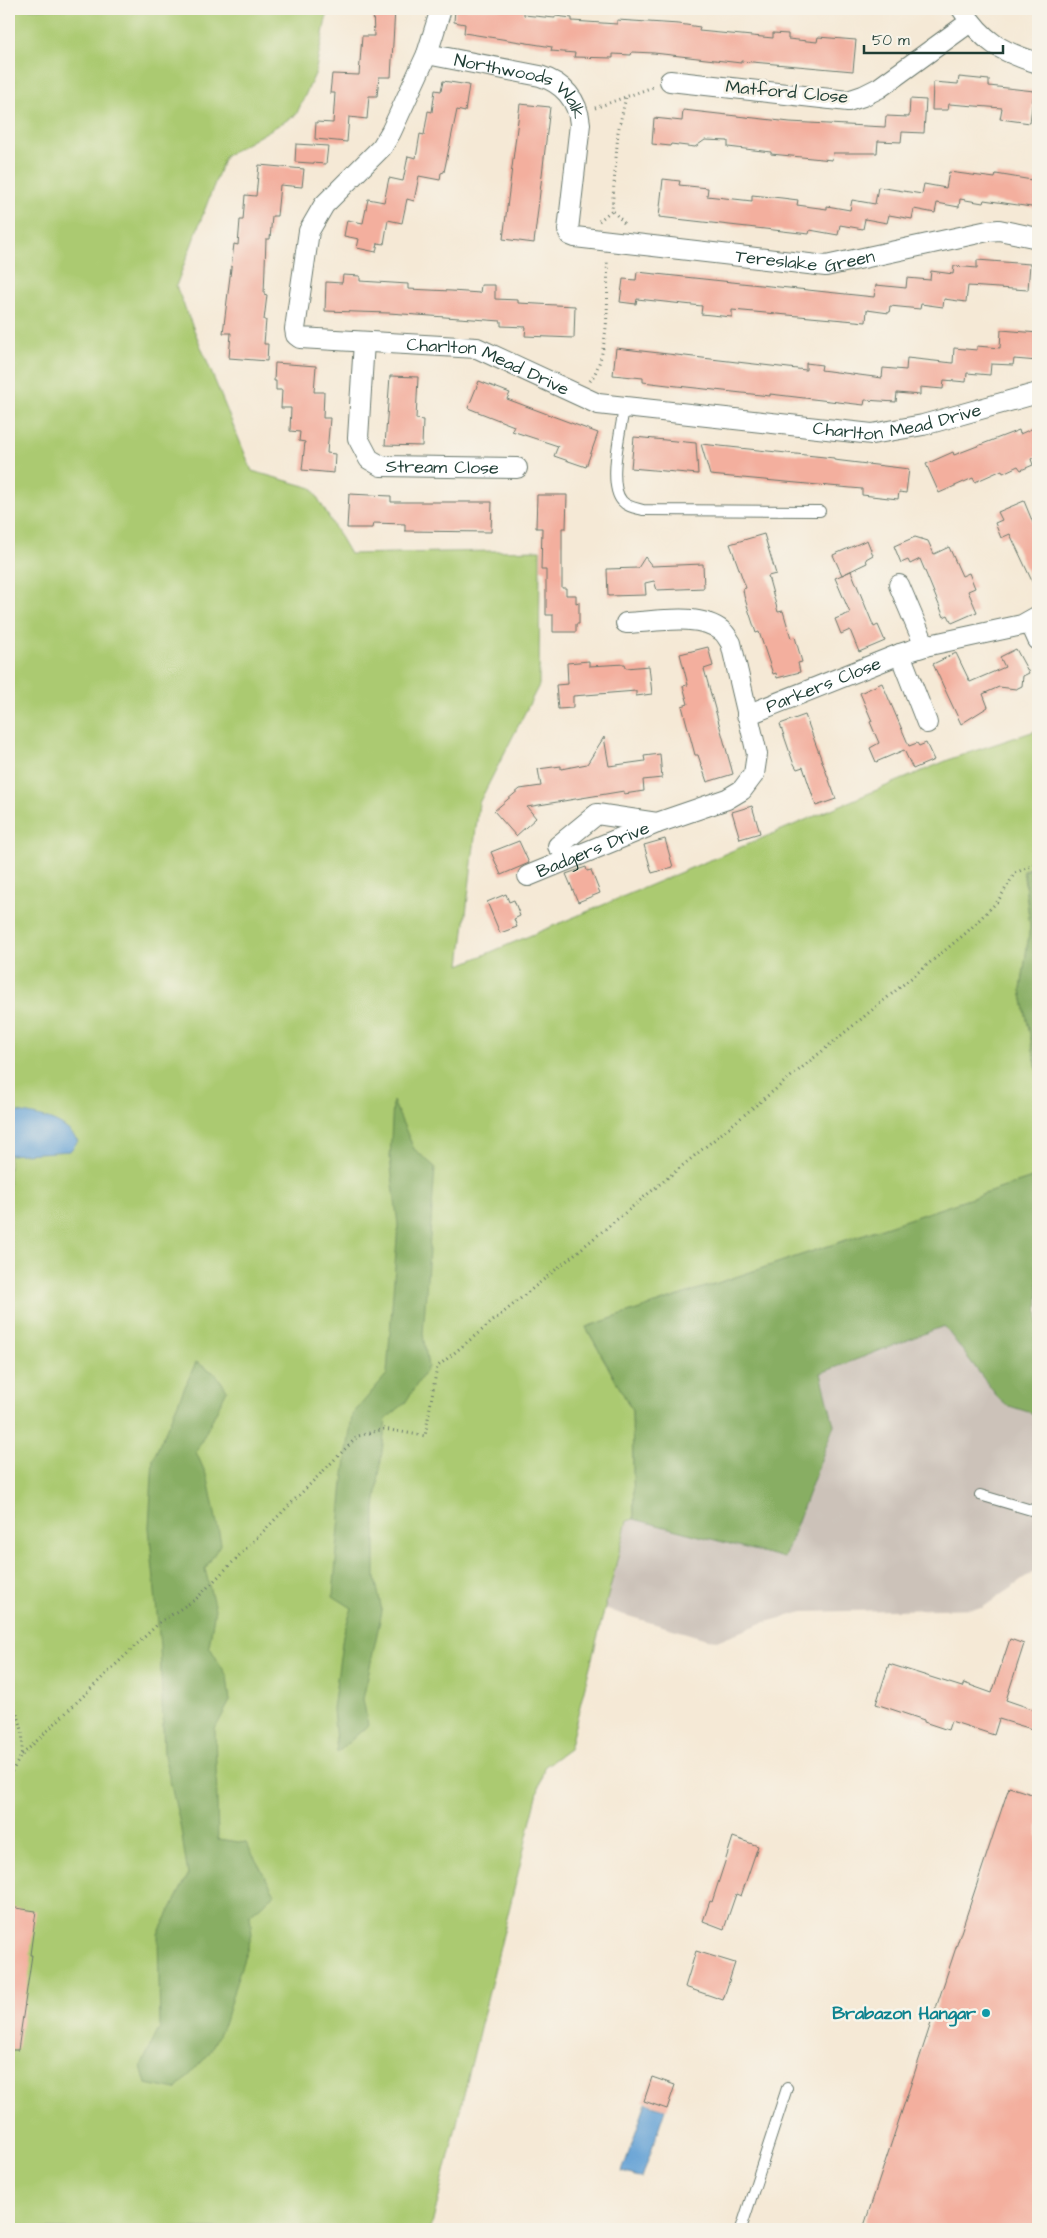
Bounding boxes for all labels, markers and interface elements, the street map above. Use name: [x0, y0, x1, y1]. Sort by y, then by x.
scale bar: [864, 22, 1003, 54]
text: 50 m: [872, 30, 910, 51]
street label: Northwoods Walk: [452, 47, 592, 122]
street label: Matford Close: [725, 74, 850, 110]
street label: Tereslake Green: [734, 243, 877, 279]
street label: Charlton Mead Drive: [406, 332, 574, 402]
street label: Charlton Mead Drive: [812, 397, 984, 447]
street label: Stream Close: [385, 454, 499, 480]
street label: Parkers Close: [762, 650, 885, 719]
street label: Badgers Drive: [533, 815, 653, 884]
place label: Brabazon Hangar: [832, 2001, 976, 2027]
marker: Brabazon Hangar: [980, 2007, 992, 2019]

